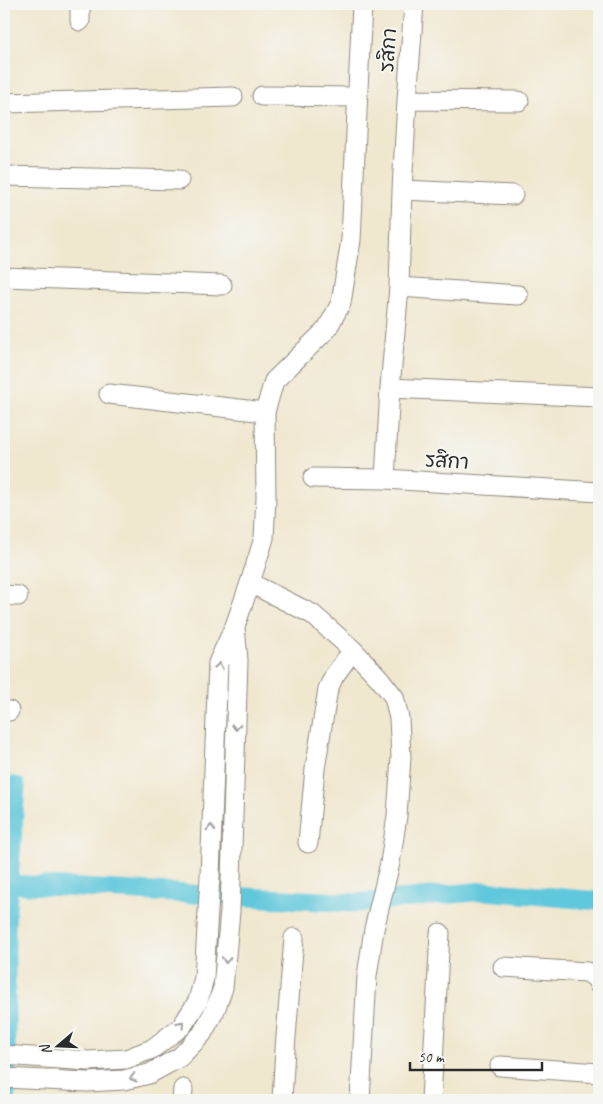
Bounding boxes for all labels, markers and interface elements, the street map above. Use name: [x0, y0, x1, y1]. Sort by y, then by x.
street label: รสิกา: [374, 27, 402, 73]
street label: รสิกา: [424, 447, 470, 475]
one-way arrow: [213, 661, 223, 670]
one-way arrow: [231, 723, 241, 731]
one-way arrow: [206, 824, 217, 832]
one-way arrow: [220, 956, 231, 964]
one-way arrow: [176, 1021, 185, 1030]
north arrow: [32, 1022, 82, 1072]
scale bar: [410, 1039, 543, 1071]
text: N: [36, 1041, 56, 1057]
text: 50 m: [418, 1048, 445, 1067]
one-way arrow: [129, 1072, 138, 1083]

